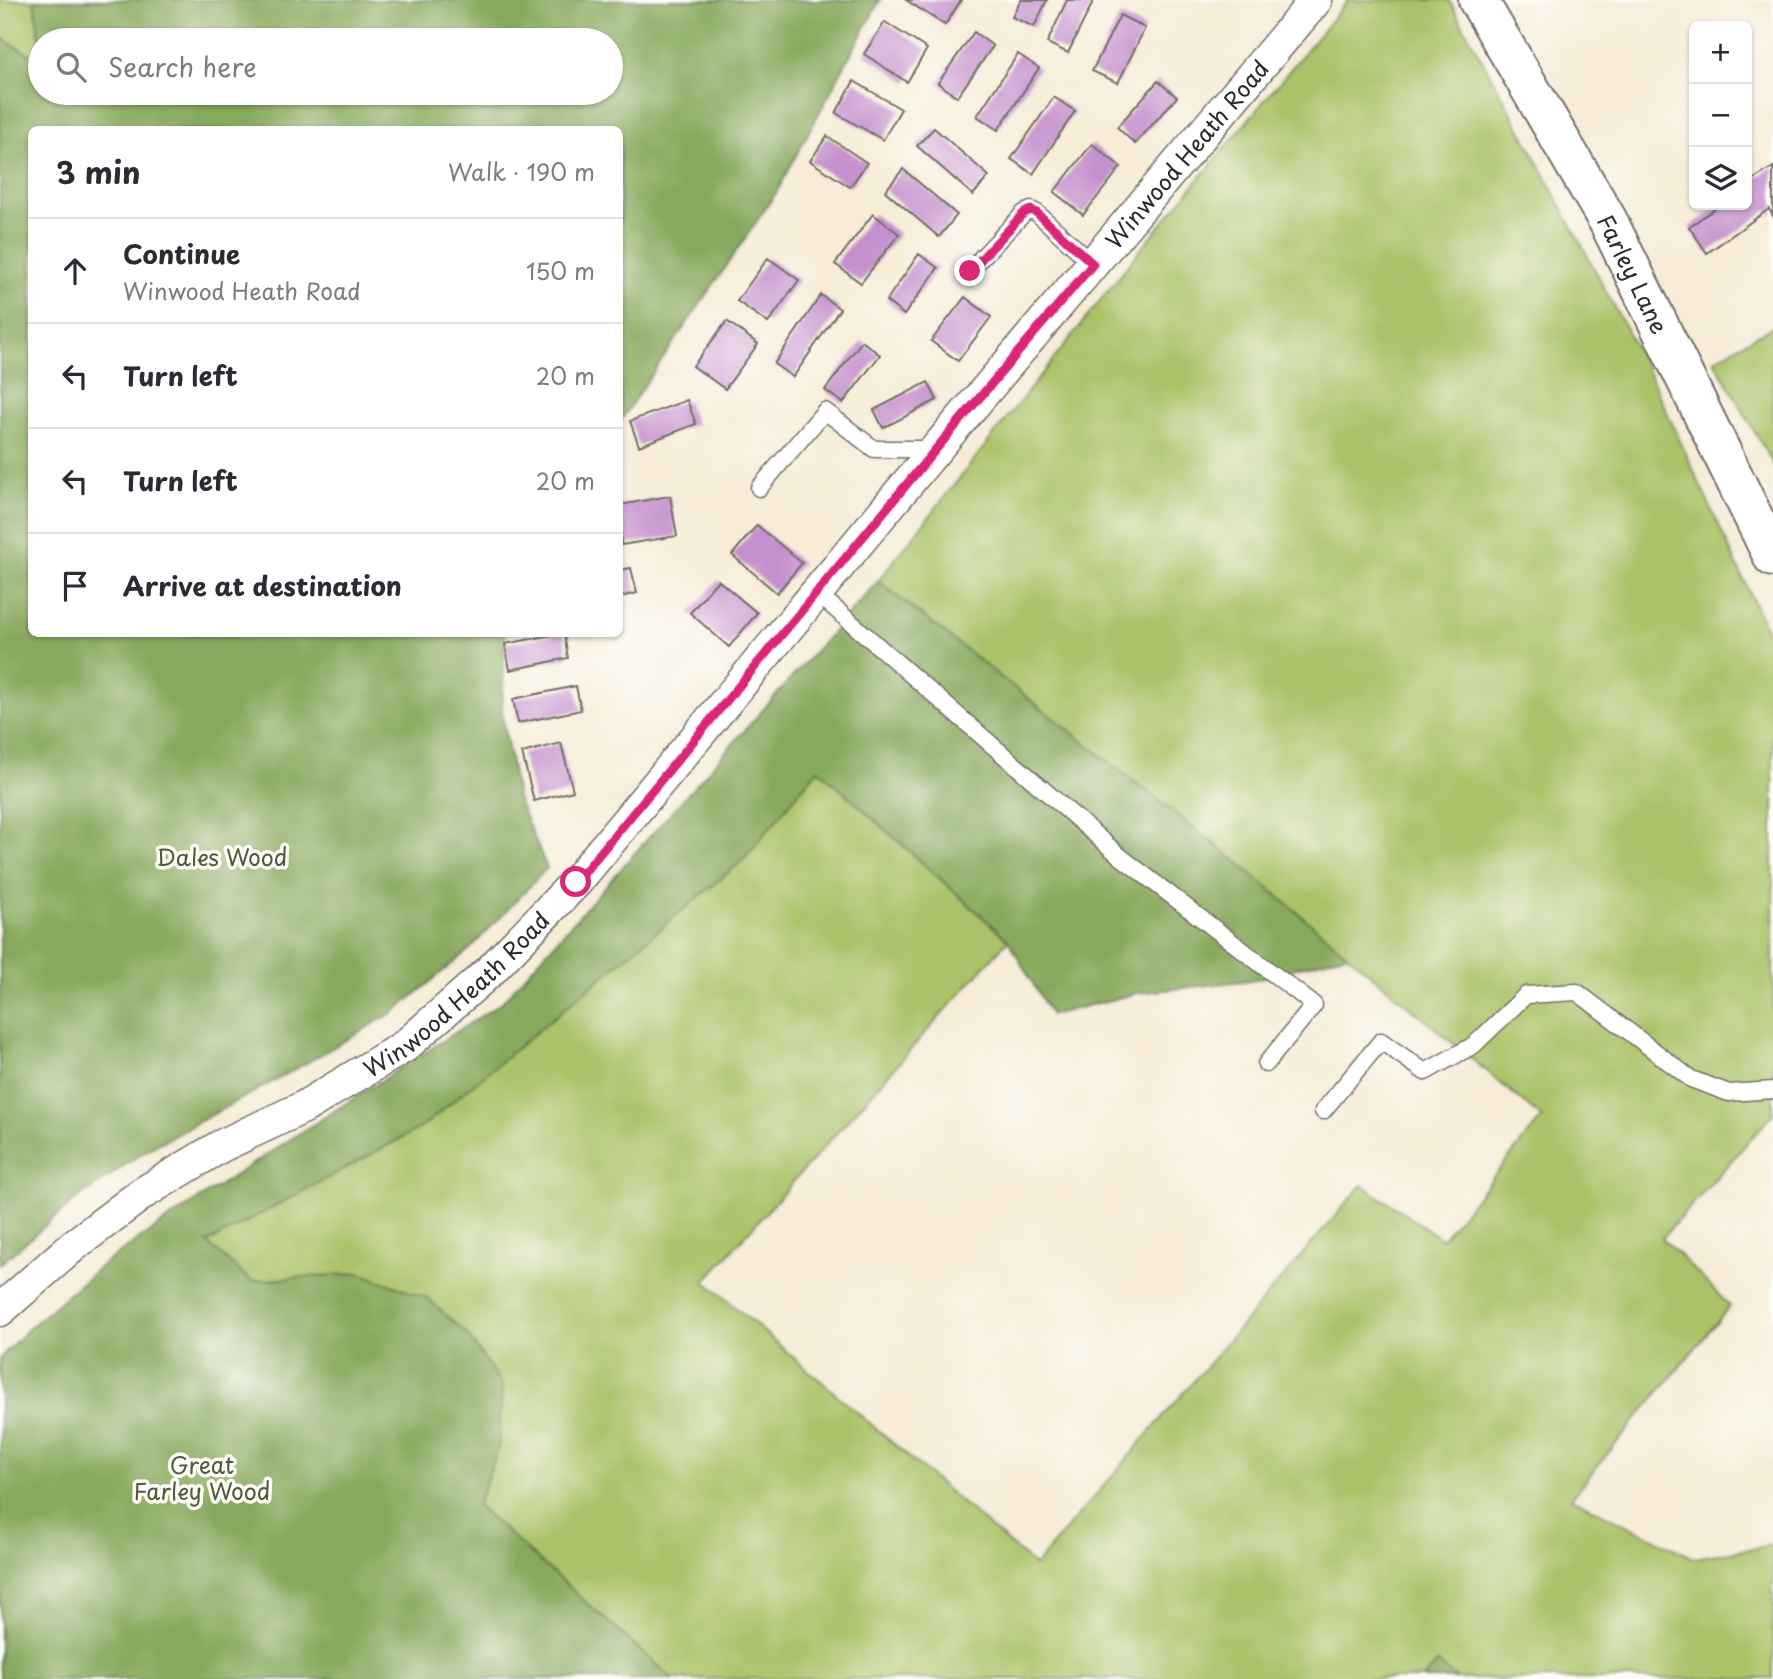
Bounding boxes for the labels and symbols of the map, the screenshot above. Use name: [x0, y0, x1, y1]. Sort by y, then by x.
street label: Winwood Heath Road: [1096, 51, 1276, 256]
street label: Farley Lane: [1590, 208, 1678, 339]
route end: [954, 255, 985, 286]
park label: Dales Wood: [157, 839, 287, 874]
route start: [560, 866, 591, 897]
street label: Winwood Heath Road: [356, 903, 557, 1085]
park label: Great Farley Wood: [134, 1447, 270, 1508]

